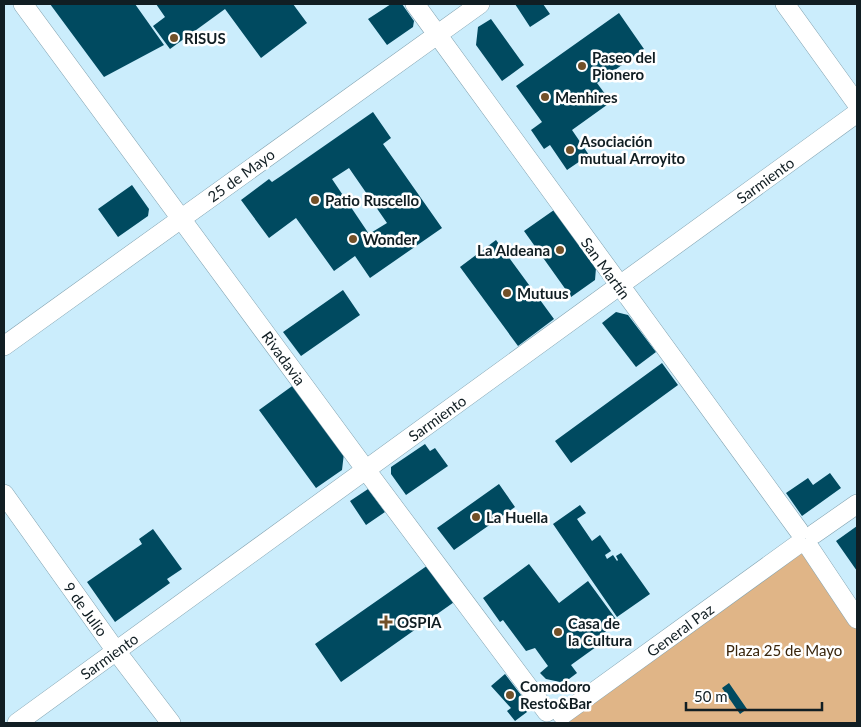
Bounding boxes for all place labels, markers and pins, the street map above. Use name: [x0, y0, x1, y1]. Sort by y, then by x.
place label: RISUS: [184, 29, 226, 47]
marker: RISUS: [168, 32, 180, 44]
place label: Paseo del Pionero: [592, 48, 656, 83]
marker: Paseo del Pionero: [576, 60, 588, 72]
place label: Menhires: [555, 88, 618, 106]
marker: Menhires: [539, 91, 551, 103]
place label: Asociación mutual Arroyito: [579, 132, 686, 167]
marker: Asociación mutual Arroyito: [564, 144, 576, 156]
place label: Patio Ruscello: [325, 191, 419, 209]
marker: Patio Ruscello: [309, 194, 321, 206]
place label: Wonder: [363, 230, 417, 248]
marker: Wonder: [347, 233, 359, 245]
place label: La Aldeana: [477, 241, 550, 259]
marker: La Aldeana: [554, 244, 566, 256]
place label: Mutuus: [517, 284, 569, 302]
marker: Mutuus: [501, 287, 513, 299]
place label: La Huella: [486, 508, 548, 526]
marker: La Huella: [470, 511, 482, 523]
place label: OSPIA: [397, 613, 442, 631]
place label: Casa de la Cultura: [568, 614, 632, 649]
marker: OSPIA: [379, 615, 393, 629]
marker: Casa de la Cultura: [552, 626, 564, 638]
place label: Comodoro Resto&Bar: [520, 677, 592, 712]
marker: Comodoro Resto&Bar: [504, 689, 516, 701]

